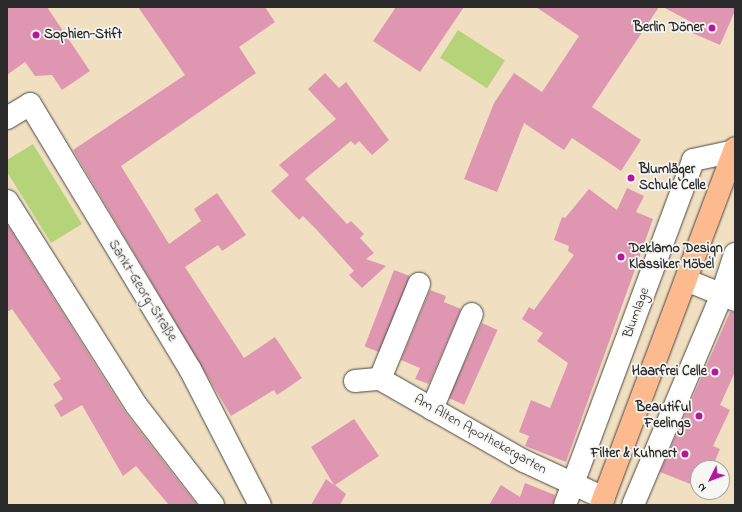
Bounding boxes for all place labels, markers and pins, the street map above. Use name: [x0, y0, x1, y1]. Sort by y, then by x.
place label: Berlin Döner: [634, 20, 704, 36]
marker: Berlin Döner: [707, 23, 717, 33]
place label: Sophien-Stift: [44, 27, 122, 43]
marker: Sophien-Stift: [31, 30, 41, 40]
place label: Blumläger Schule Celle: [639, 162, 706, 194]
marker: Blumläger Schule Celle: [626, 173, 636, 183]
place label: Deklamo Design Klassiker Möbel: [629, 241, 723, 274]
marker: Deklamo Design Klassiker Möbel: [616, 252, 626, 262]
place label: Haarfrei Celle: [632, 364, 707, 380]
marker: Haarfrei Celle: [710, 367, 720, 377]
place label: Beautiful Feelings: [636, 400, 691, 432]
marker: Beautiful Feelings: [694, 411, 704, 421]
place label: Filter & Kuhnert: [591, 446, 677, 462]
marker: Filter & Kuhnert: [680, 449, 690, 459]

